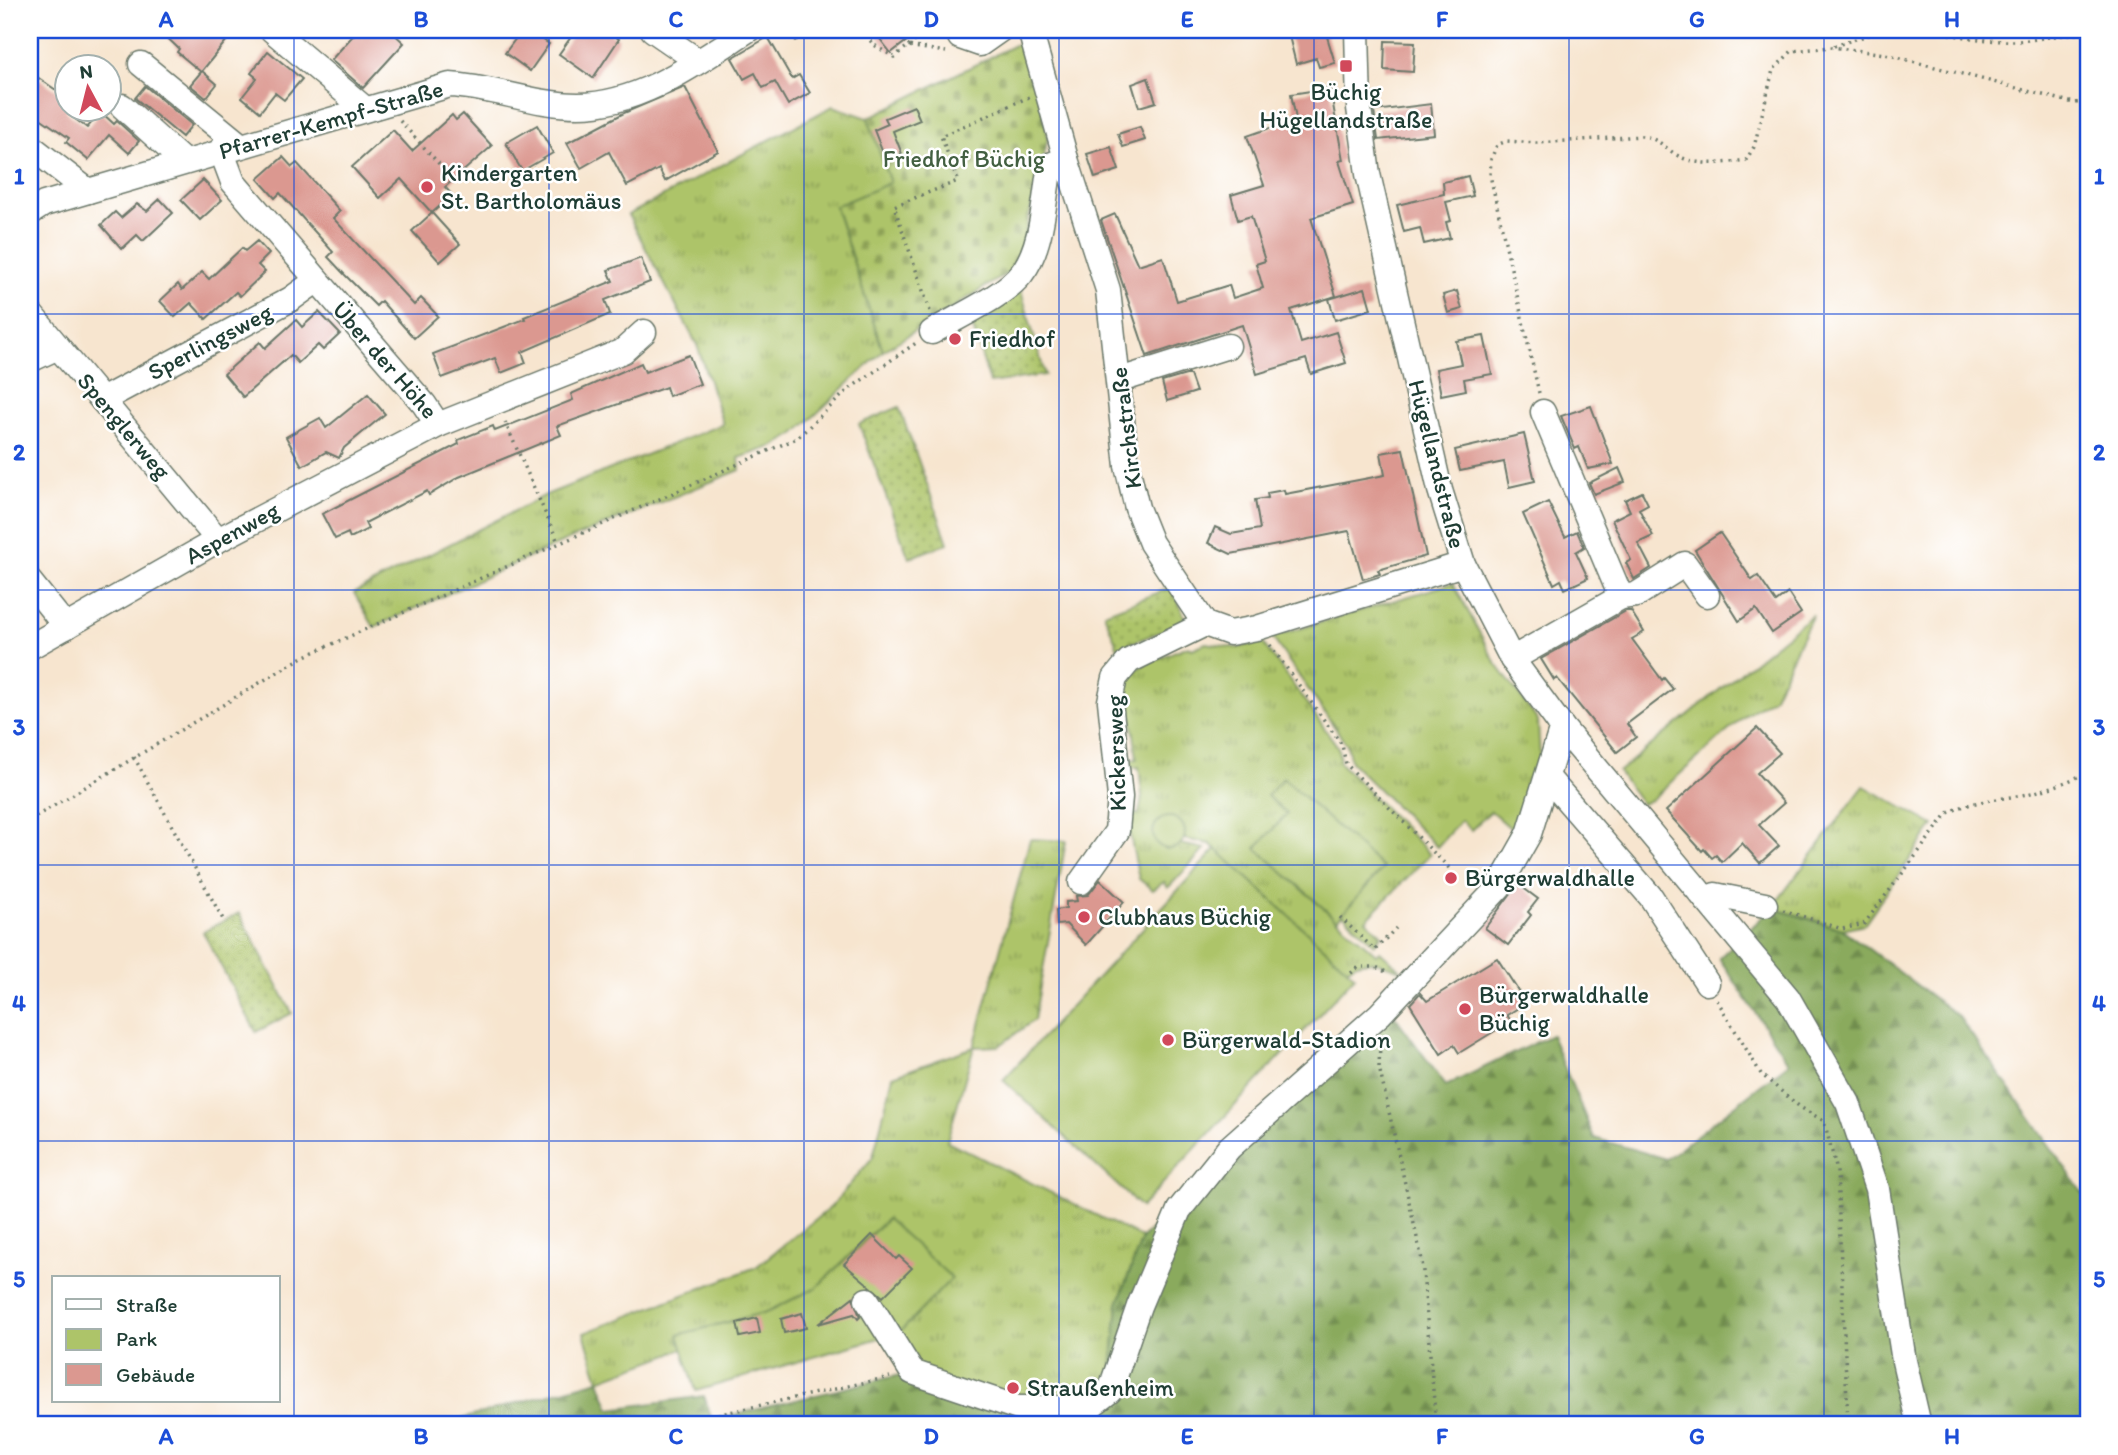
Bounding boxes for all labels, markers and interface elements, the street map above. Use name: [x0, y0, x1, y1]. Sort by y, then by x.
text: A: [158, 5, 174, 33]
text: B: [414, 5, 429, 33]
text: C: [669, 5, 684, 33]
text: D: [923, 5, 939, 33]
text: E: [1181, 5, 1194, 33]
text: F: [1436, 5, 1449, 33]
text: G: [1689, 5, 1705, 33]
text: H: [1944, 5, 1960, 33]
north arrow: [52, 52, 122, 122]
marker: Büchig Hügellandstraße: [1338, 58, 1354, 74]
text: N: [78, 59, 94, 84]
street label: Pfarrer-Kempf-Straße: [215, 74, 446, 165]
place label: Büchig Hügellandstraße: [1260, 77, 1432, 134]
park label: Friedhof Büchig: [883, 144, 1046, 173]
place label: Kindergarten St. Bartholomäus: [441, 158, 621, 215]
text: 1: [14, 162, 25, 190]
text: 1: [2094, 162, 2105, 190]
marker: Kindergarten St. Bartholomäus: [419, 179, 435, 195]
street label: Über der Höhe: [326, 295, 444, 424]
street label: Sperlingsweg: [143, 296, 277, 386]
place label: Friedhof: [969, 324, 1056, 353]
marker: Friedhof: [947, 331, 963, 347]
street label: Spenglerweg: [71, 366, 178, 485]
street label: Kirchstraße: [1104, 366, 1147, 491]
street label: Hügellandstraße: [1402, 376, 1472, 551]
text: 2: [13, 438, 26, 466]
text: 2: [2093, 438, 2106, 466]
street label: Aspenweg: [180, 495, 284, 570]
street label: Kickersweg: [1099, 693, 1132, 812]
text: 3: [13, 713, 26, 741]
text: 3: [2093, 713, 2106, 741]
place label: Bürgerwaldhalle: [1465, 863, 1635, 892]
marker: Bürgerwaldhalle: [1443, 870, 1459, 886]
place label: Clubhaus Büchig: [1098, 902, 1272, 931]
marker: Clubhaus Büchig: [1076, 909, 1092, 925]
place label: Bürgerwaldhalle Büchig: [1479, 980, 1649, 1037]
text: 4: [12, 989, 26, 1017]
text: 4: [2092, 989, 2106, 1017]
marker: Bürgerwaldhalle Büchig: [1457, 1001, 1473, 1017]
place label: Bürgerwald-Stadion: [1182, 1025, 1391, 1054]
marker: Bürgerwald-Stadion: [1160, 1032, 1176, 1048]
text: 5: [13, 1265, 25, 1293]
text: 5: [2093, 1265, 2105, 1293]
legend: [52, 1276, 280, 1402]
text: Straße: [116, 1292, 177, 1317]
text: Park: [116, 1326, 158, 1351]
text: Gebäude: [116, 1362, 195, 1387]
place label: Straußenheim: [1027, 1373, 1174, 1402]
marker: Straußenheim: [1005, 1380, 1021, 1396]
text: A: [158, 1422, 174, 1450]
text: B: [414, 1422, 429, 1450]
text: C: [669, 1422, 684, 1450]
text: D: [923, 1422, 939, 1450]
text: E: [1181, 1422, 1194, 1450]
text: F: [1436, 1422, 1449, 1450]
text: G: [1689, 1422, 1705, 1450]
text: H: [1944, 1422, 1960, 1450]

